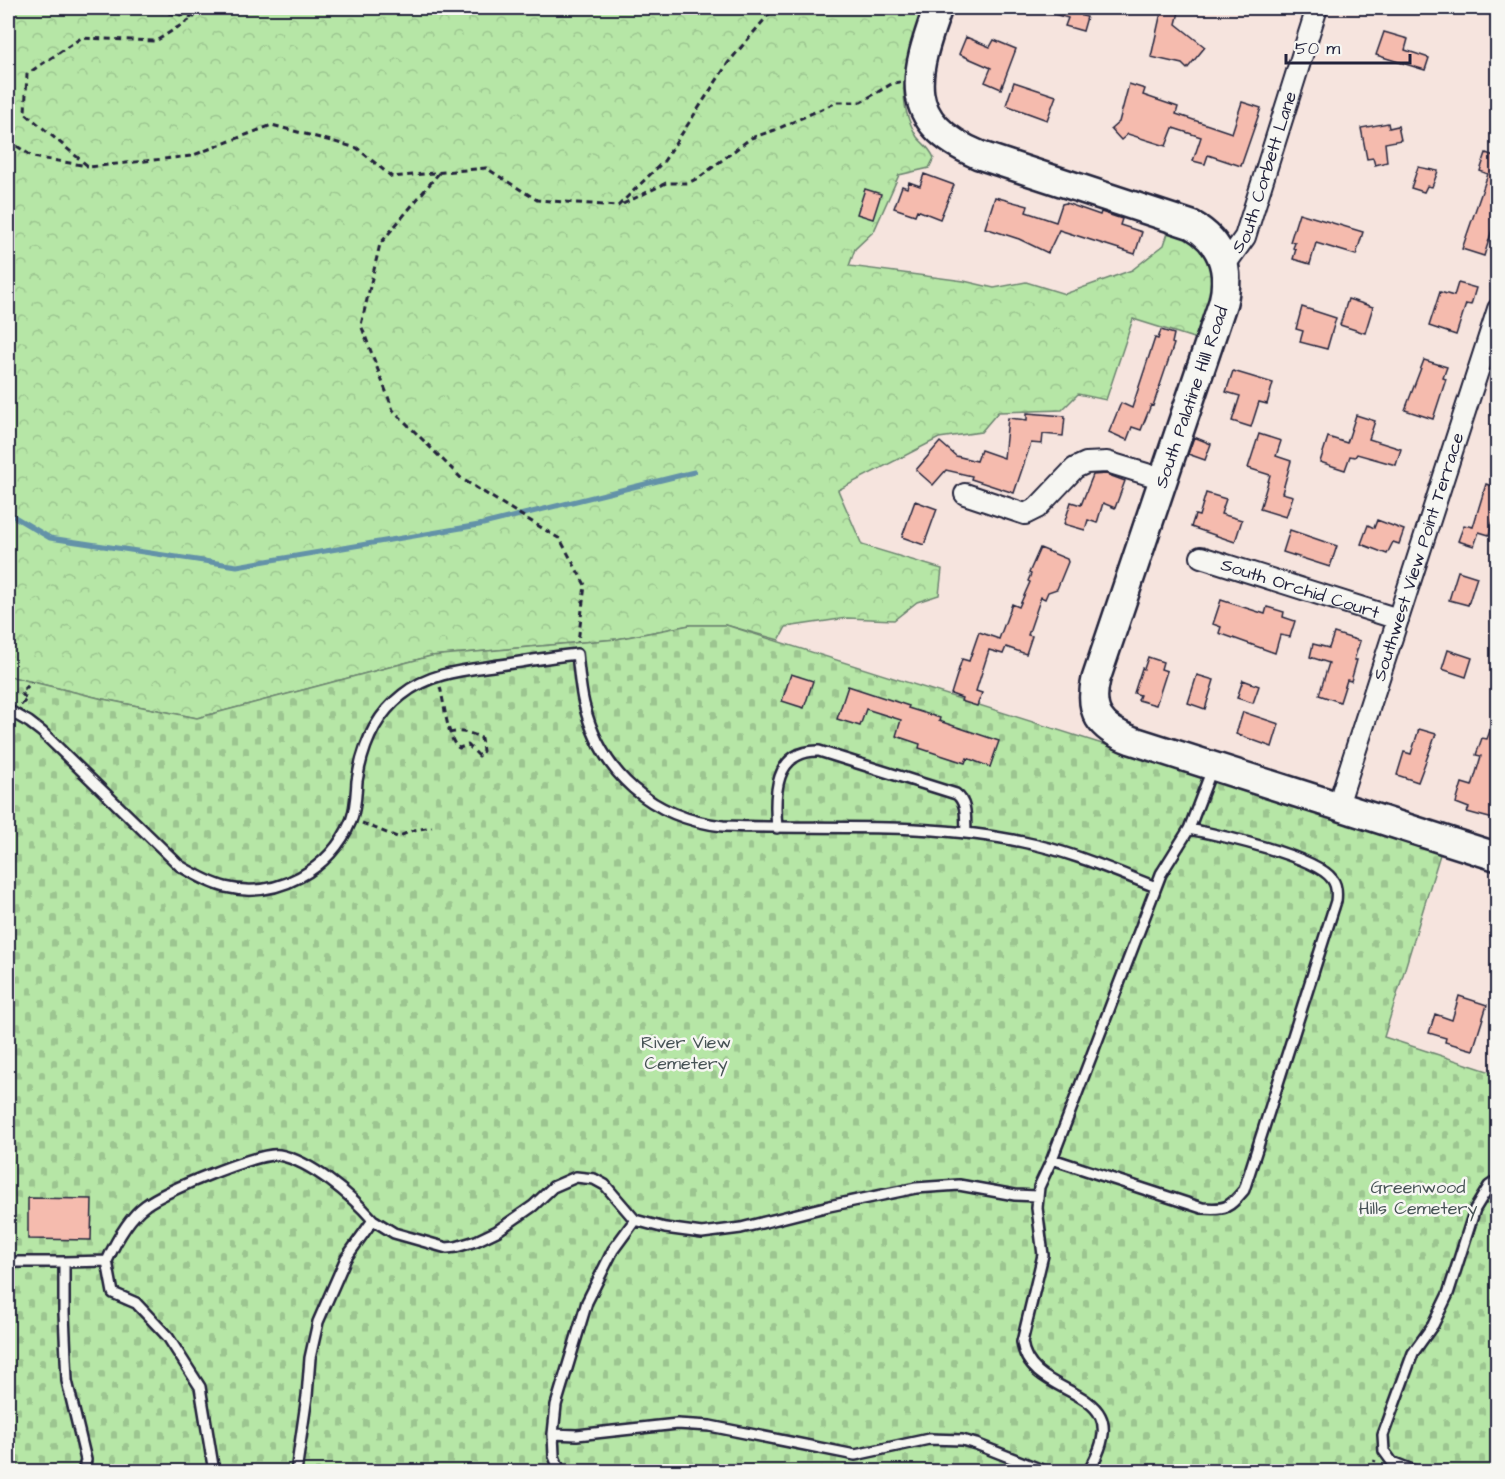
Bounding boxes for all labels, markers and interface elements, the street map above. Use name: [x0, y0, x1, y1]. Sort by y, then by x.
scale bar: [1286, 27, 1410, 65]
text: 50 m: [1295, 36, 1340, 61]
street label: South Corbett Lane: [1225, 88, 1303, 258]
street label: South Palatine Hill Road: [1149, 303, 1234, 491]
street label: Southwest View Point Terrace: [1367, 429, 1470, 684]
street label: South Orchid Court: [1218, 552, 1383, 626]
park label: River View Cemetery: [641, 1030, 731, 1077]
park label: Greenwood Hills Cemetery: [1359, 1175, 1477, 1222]

